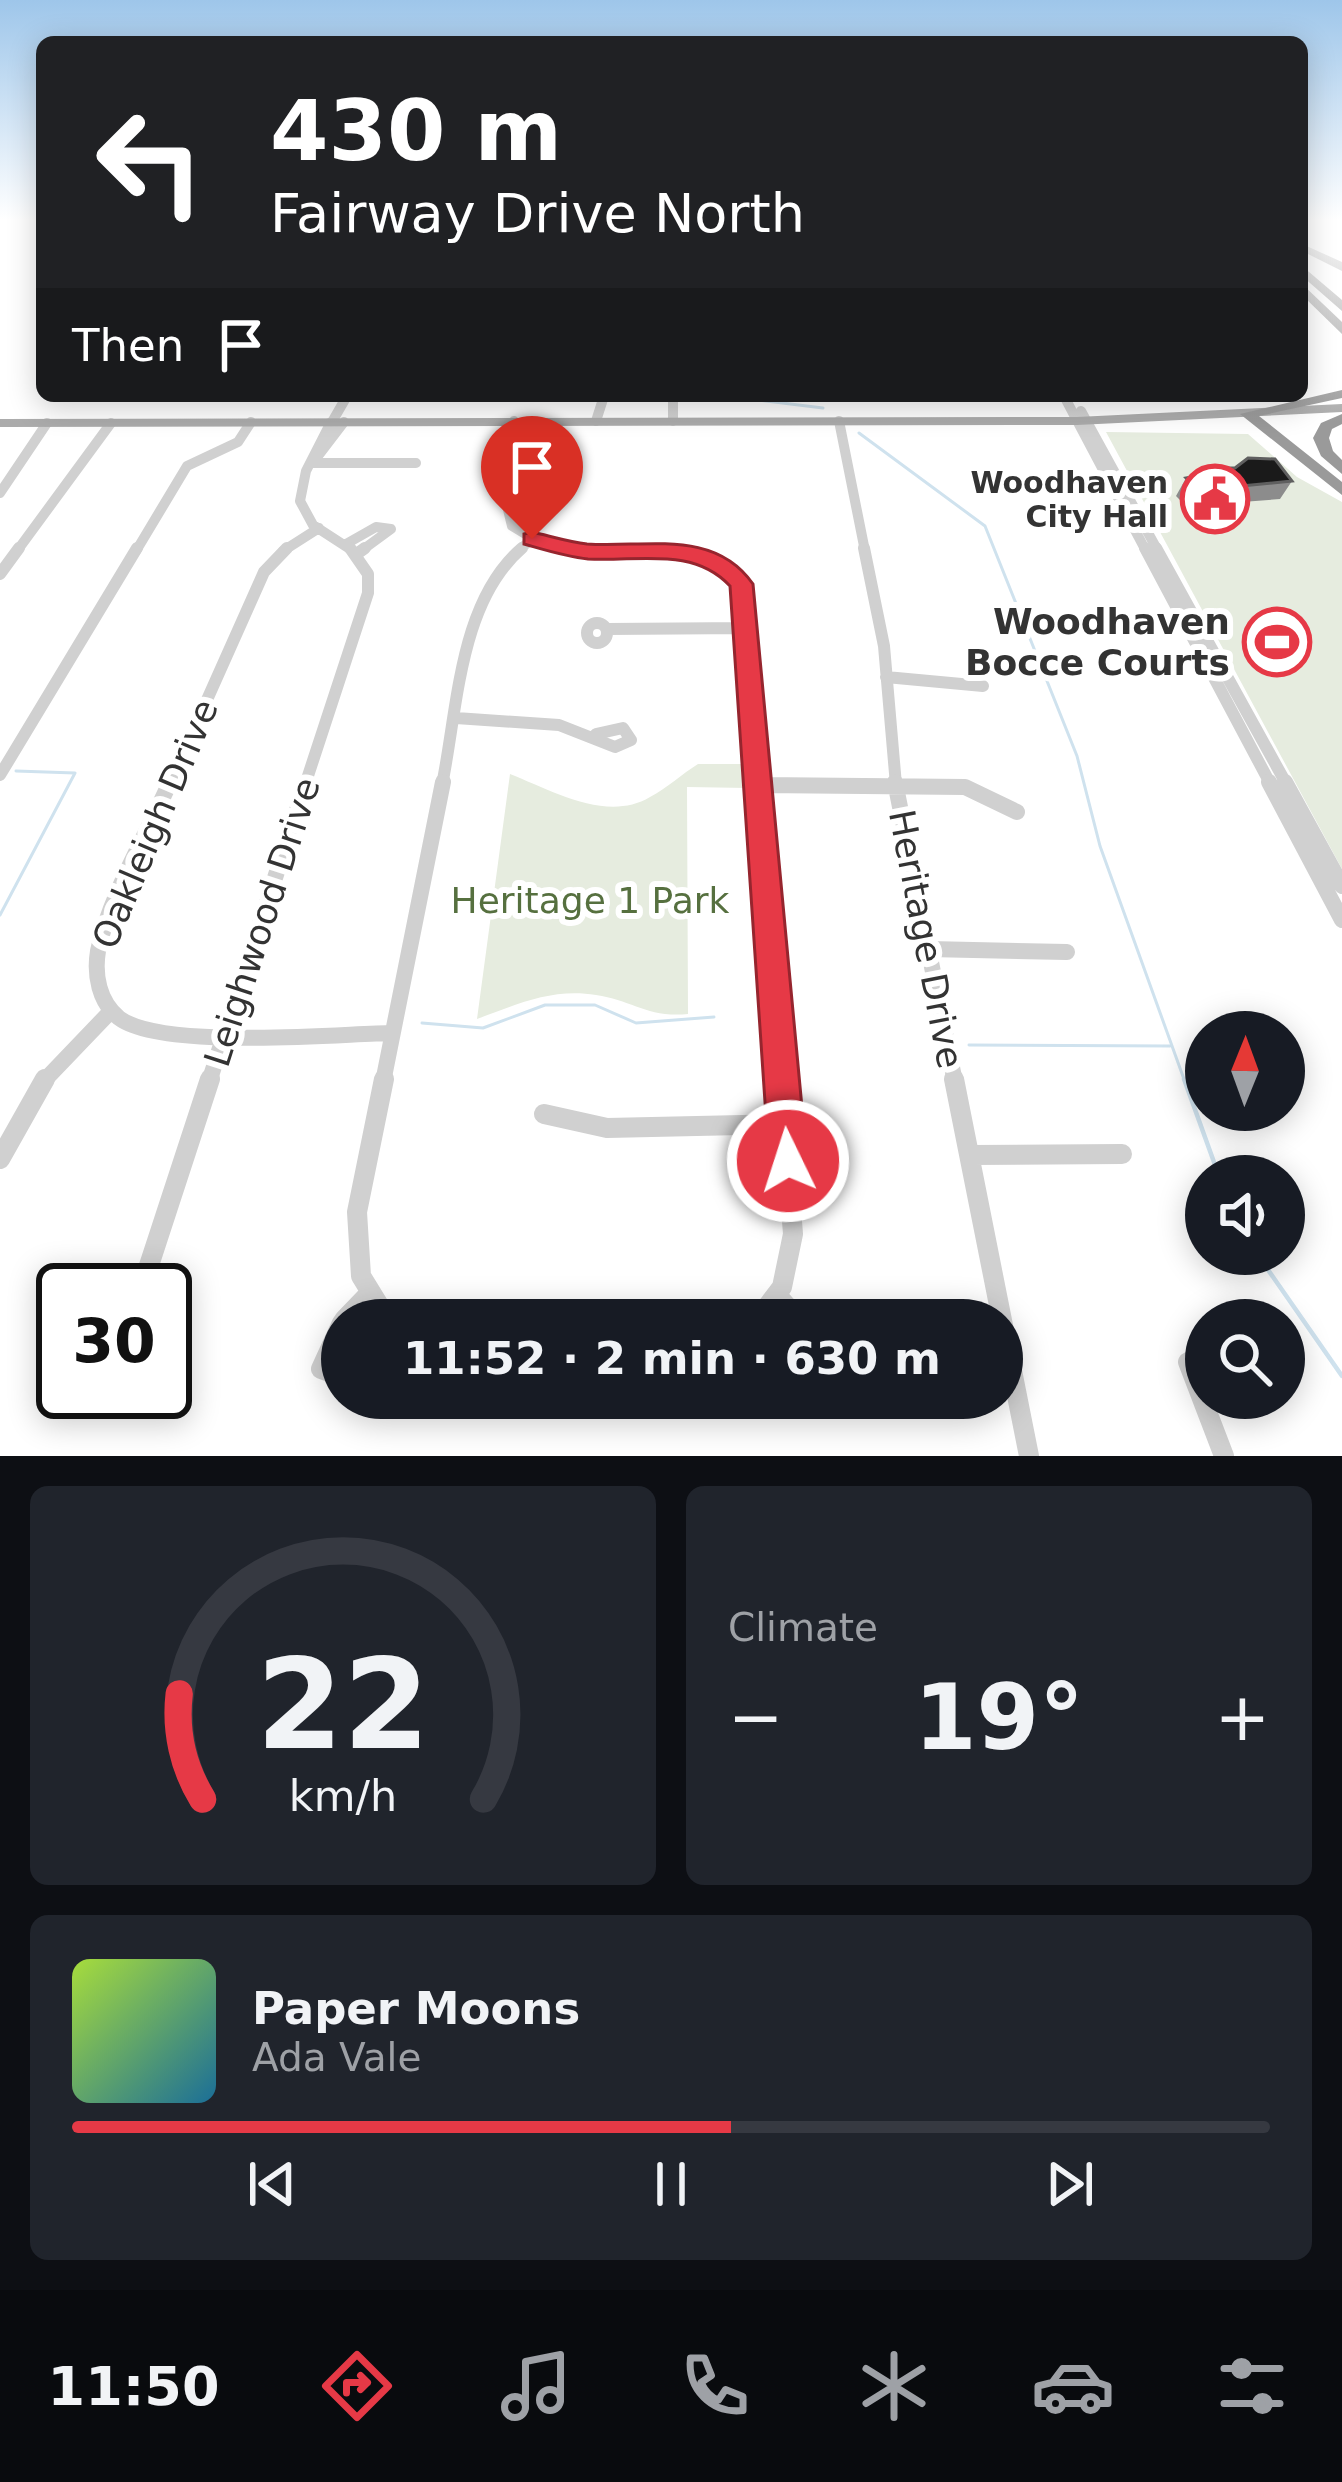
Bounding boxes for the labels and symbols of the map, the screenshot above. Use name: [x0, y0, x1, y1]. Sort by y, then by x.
pin: [481, 416, 583, 539]
public building icon: Woodhaven City Hall: [1180, 464, 1250, 534]
place label: Woodhaven City Hall: [970, 465, 1168, 534]
place label: Woodhaven Bocce Courts: [965, 601, 1230, 683]
sports icon: Woodhaven Bocce Courts: [1242, 607, 1312, 677]
street label: Oakleigh Drive: [84, 693, 226, 955]
street label: Leighwood Drive: [196, 773, 328, 1071]
street label: Heritage Drive: [881, 806, 971, 1072]
park label: Heritage 1 Park: [451, 880, 730, 921]
north arrow: [1185, 1011, 1305, 1131]
position arrow: [725, 1098, 851, 1224]
speed limit sign: 30: [36, 1263, 192, 1419]

